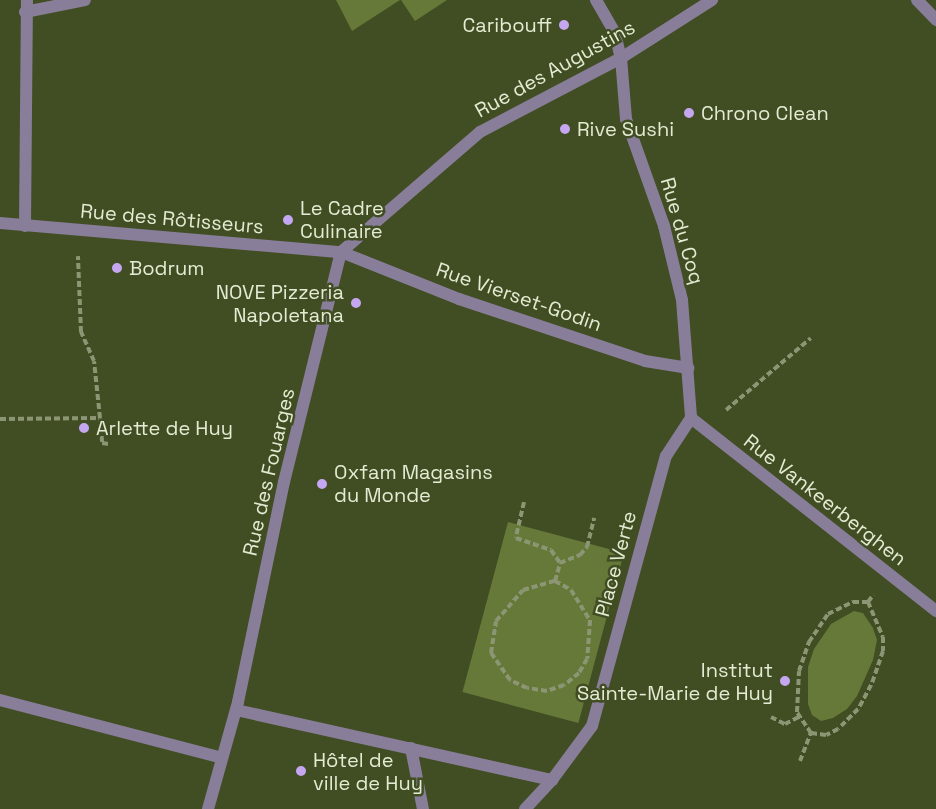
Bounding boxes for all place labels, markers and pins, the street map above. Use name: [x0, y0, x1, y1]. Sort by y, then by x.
place label: Caribouff: [462, 13, 552, 37]
marker: Caribouff: [557, 18, 571, 32]
place label: Chrono Clean: [701, 101, 829, 125]
marker: Chrono Clean: [682, 106, 696, 120]
place label: Rive Sushi: [577, 117, 674, 141]
marker: Rive Sushi: [558, 122, 572, 136]
place label: Le Cadre Culinaire: [300, 196, 384, 243]
marker: Le Cadre Culinaire: [281, 213, 295, 227]
place label: Bodrum: [129, 256, 204, 280]
marker: Bodrum: [110, 261, 124, 275]
place label: NOVE Pizzeria Napoletana: [216, 280, 344, 327]
marker: NOVE Pizzeria Napoletana: [349, 296, 363, 310]
place label: Arlette de Huy: [96, 416, 233, 440]
marker: Arlette de Huy: [77, 421, 91, 435]
place label: Oxfam Magasins du Monde: [334, 460, 493, 507]
marker: Oxfam Magasins du Monde: [315, 477, 329, 491]
place label: Institut Sainte-Marie de Huy: [577, 658, 773, 705]
marker: Institut Sainte-Marie de Huy: [778, 674, 792, 688]
place label: Hôtel de ville de Huy: [313, 748, 423, 795]
marker: Hôtel de ville de Huy: [294, 764, 308, 778]

